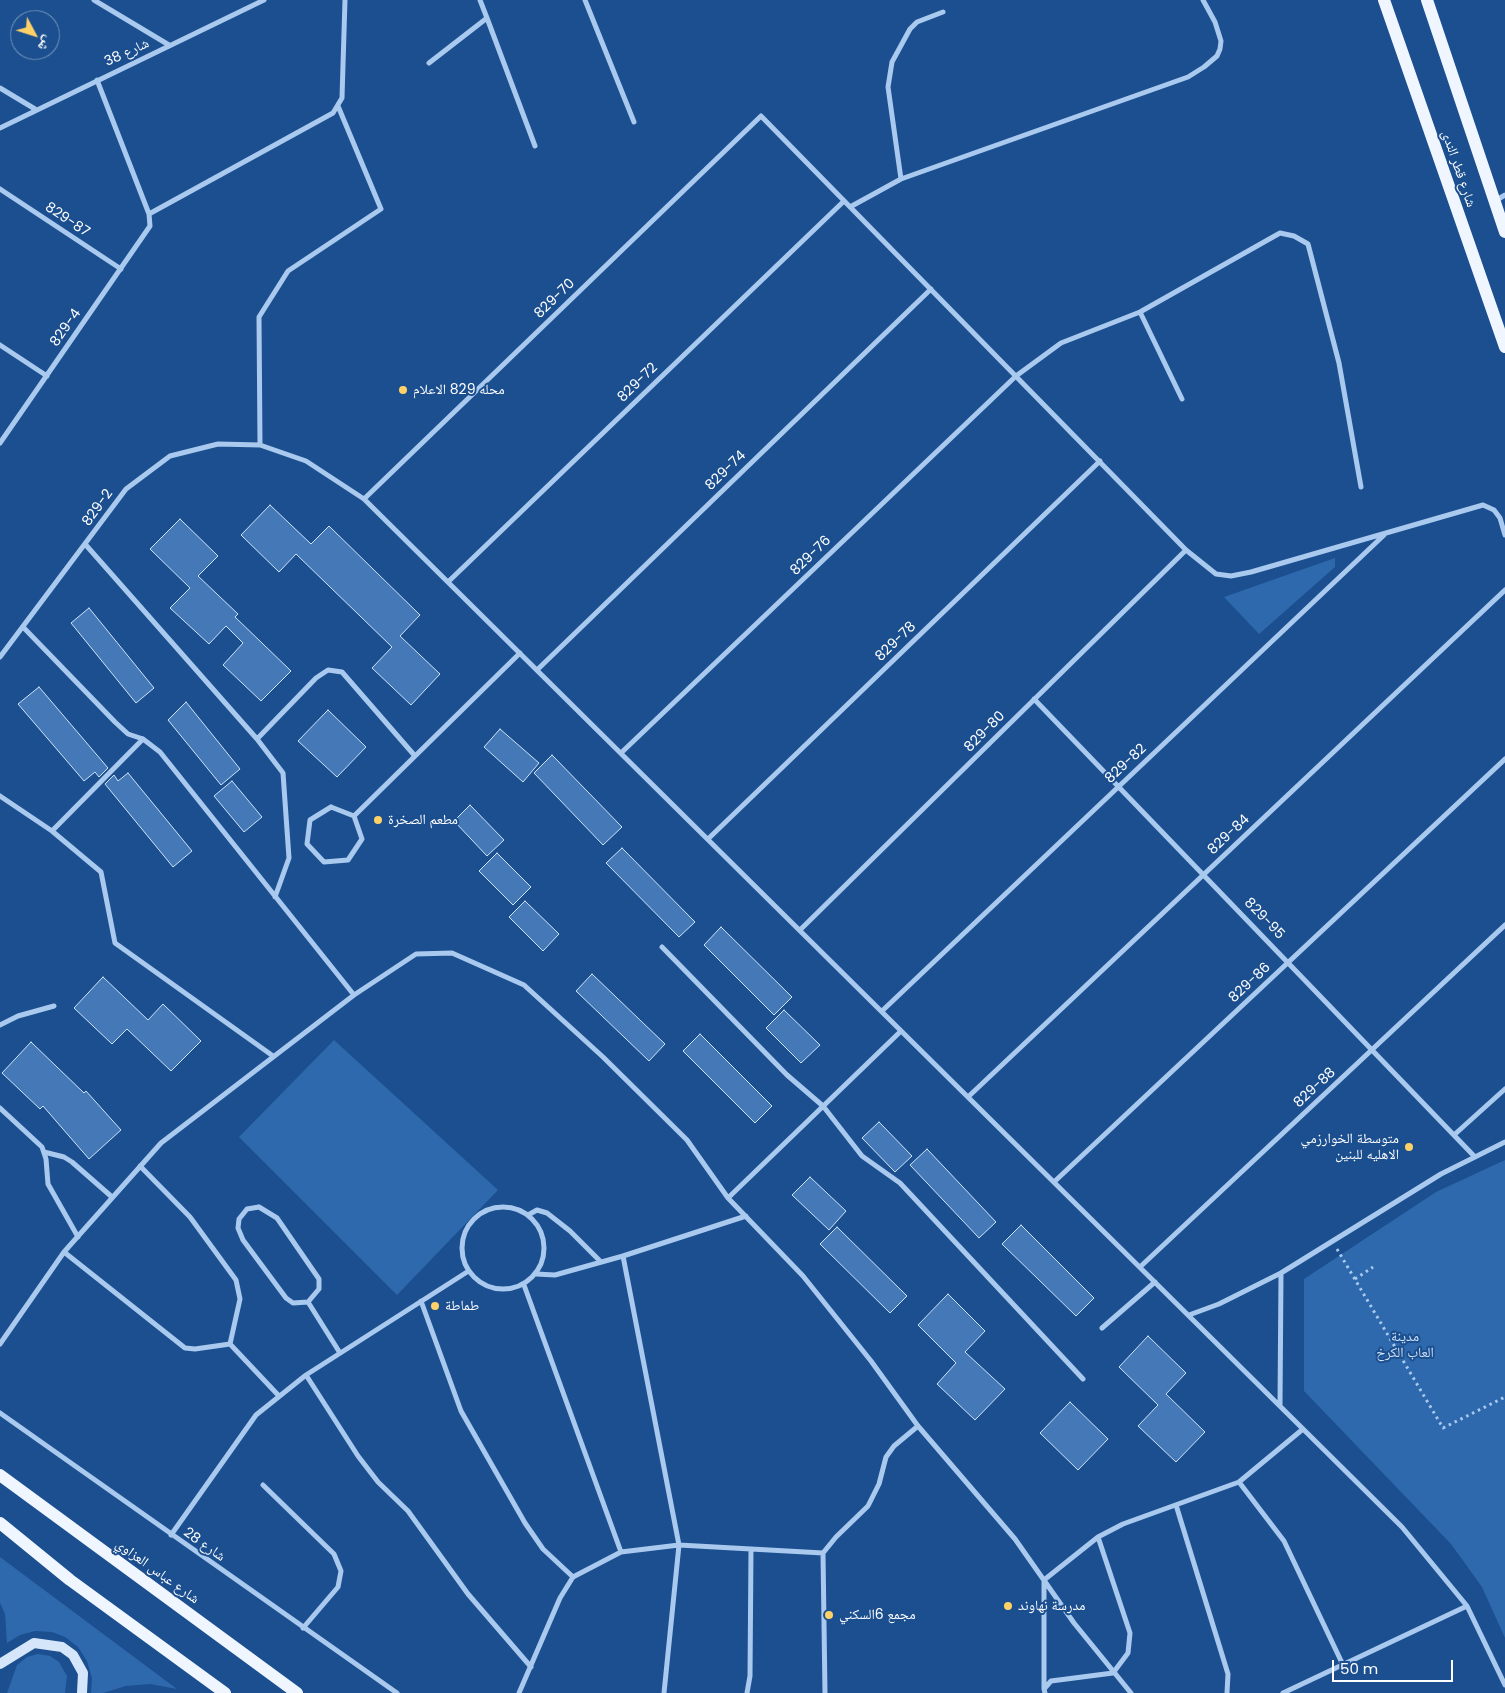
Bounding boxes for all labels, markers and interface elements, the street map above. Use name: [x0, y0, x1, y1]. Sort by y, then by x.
north arrow: [10, 10, 60, 60]
text: ش: [33, 32, 58, 56]
street label: شارع 38: [102, 35, 152, 71]
street label: شارع قطر الندى: [1437, 128, 1479, 210]
street label: 829-87: [42, 199, 92, 241]
street label: 829-70: [531, 276, 579, 322]
street label: 829-4: [47, 306, 85, 350]
street label: 829-72: [615, 360, 661, 406]
place label: محله 829 الاعلام: [413, 382, 505, 398]
marker: محله 829 الاعلام: [397, 384, 409, 396]
street label: 829-74: [702, 448, 750, 494]
street label: 829-2: [79, 486, 117, 530]
street label: 829-76: [787, 533, 835, 579]
street label: 829-78: [872, 619, 920, 665]
street label: 829-80: [961, 708, 1009, 756]
street label: 829-82: [1102, 741, 1150, 787]
street label: 829-84: [1205, 811, 1253, 859]
place label: مطعم الصخرة: [388, 812, 458, 828]
marker: مطعم الصخرة: [372, 814, 384, 826]
street label: 829-95: [1240, 895, 1288, 943]
street label: 829-86: [1226, 959, 1274, 1007]
street label: 829-88: [1291, 1064, 1339, 1112]
place label: متوسطة الخوارزمي الاهليه للبنين: [1301, 1131, 1399, 1164]
marker: متوسطة الخوارزمي الاهليه للبنين: [1403, 1141, 1415, 1153]
place label: طماطة: [445, 1298, 479, 1314]
marker: طماطة: [429, 1300, 441, 1312]
park label: مدينة العاب الكرخ: [1376, 1329, 1434, 1361]
street label: شارع 28: [180, 1525, 228, 1565]
street label: شارع عباس العزاوي: [112, 1536, 202, 1608]
place label: مدرسة نهاوند: [1018, 1598, 1085, 1614]
marker: مدرسة نهاوند: [1002, 1600, 1014, 1612]
place label: مجمع 6السكني: [839, 1607, 916, 1623]
marker: مجمع 6السكني: [823, 1609, 835, 1621]
scale bar: [1335, 1650, 1456, 1682]
text: 50 m: [1340, 1658, 1378, 1679]

